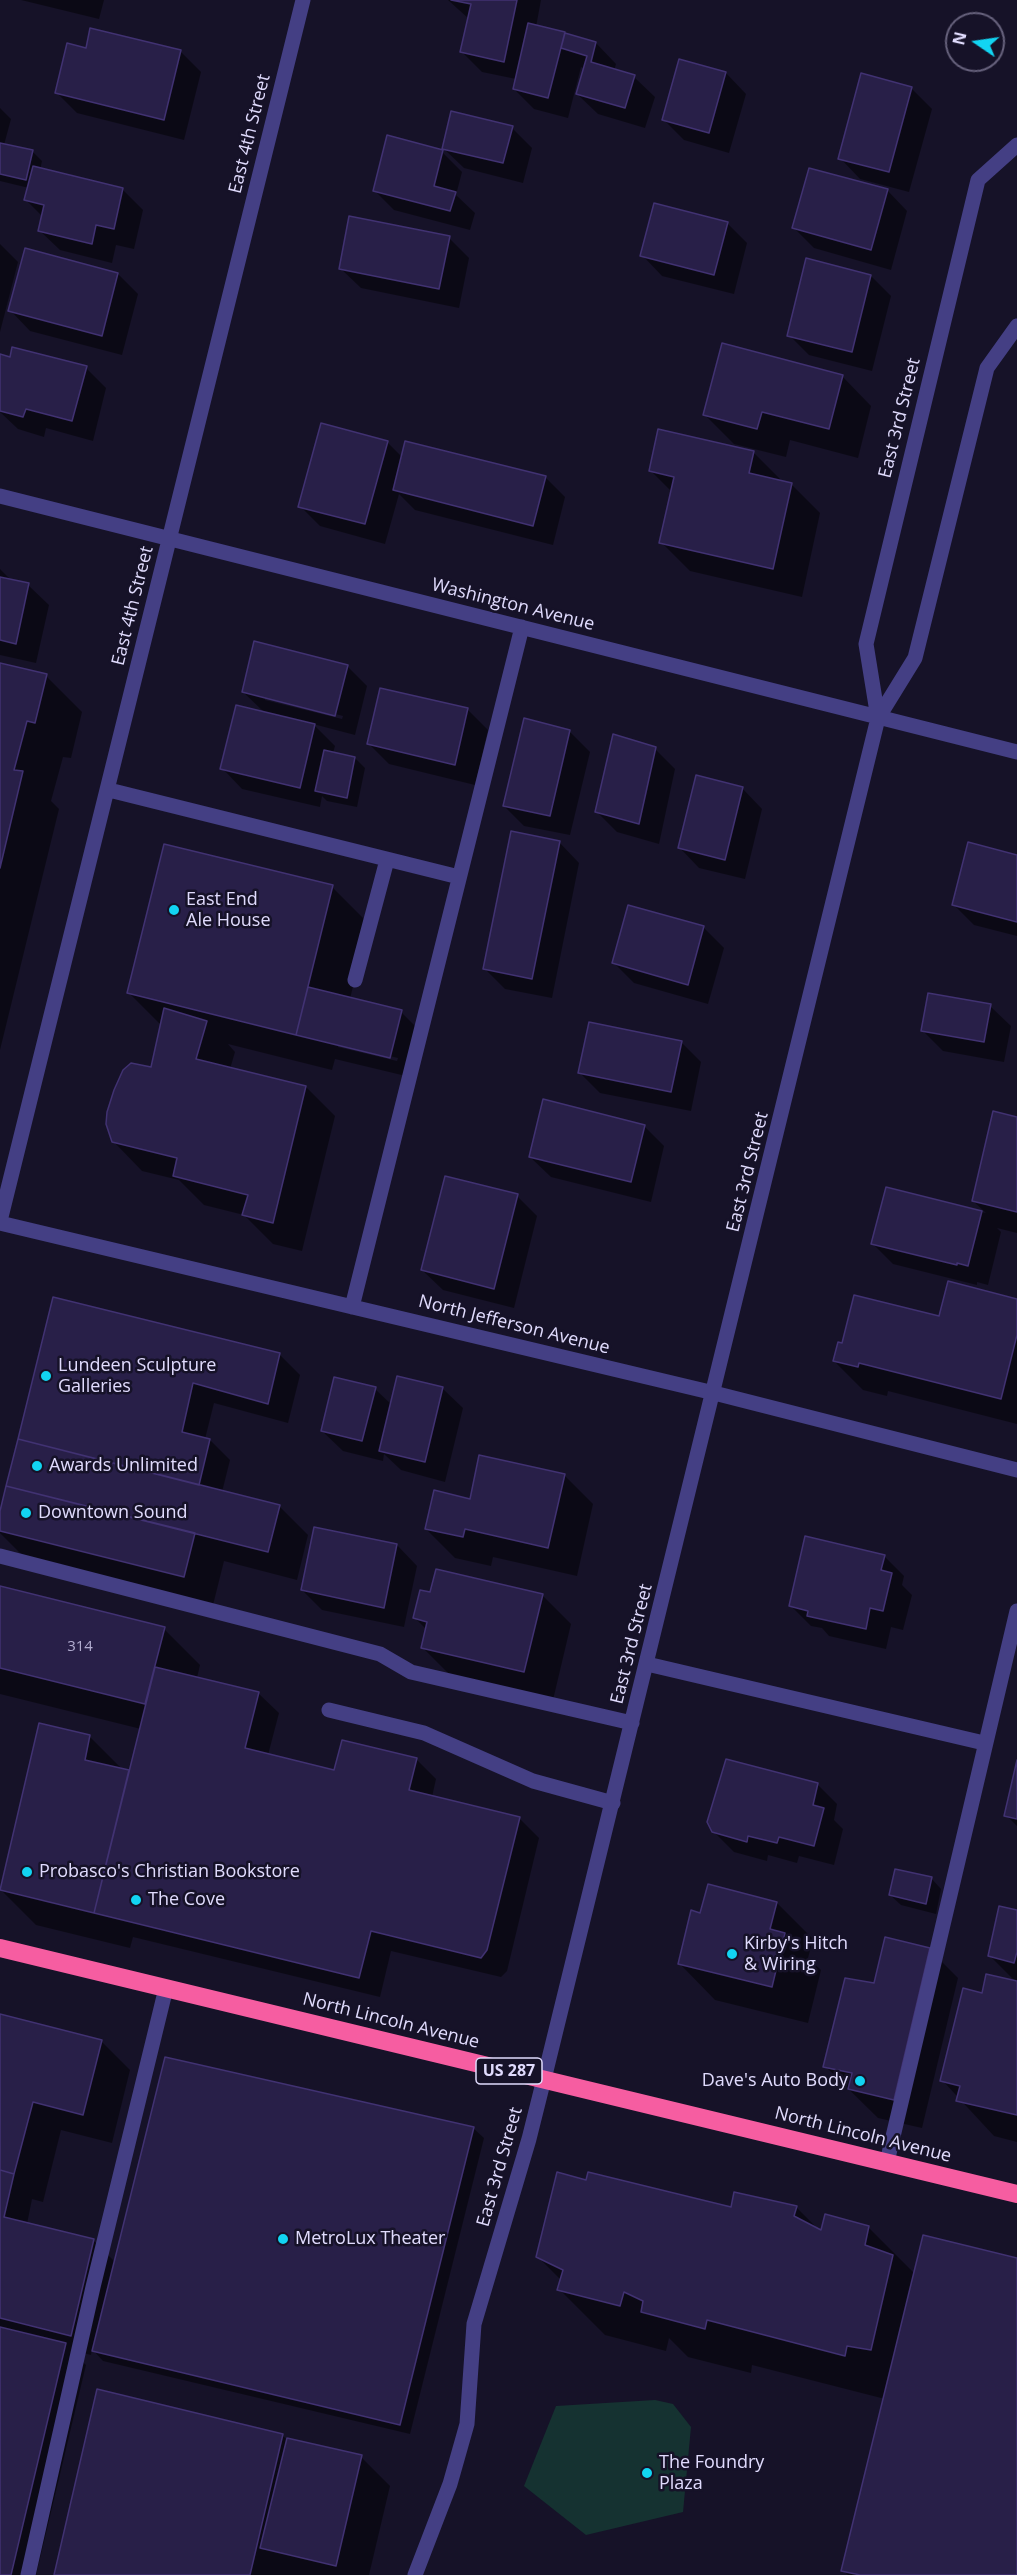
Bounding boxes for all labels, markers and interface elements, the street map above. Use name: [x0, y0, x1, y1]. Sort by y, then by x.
north arrow: [945, 12, 1005, 72]
text: N: [947, 30, 972, 47]
street label: East 4th Street: [225, 72, 275, 196]
street label: East 3rd Street: [875, 356, 925, 480]
street label: East 4th Street: [108, 544, 158, 668]
street label: Washington Avenue: [429, 574, 597, 636]
place label: East End Ale House: [186, 889, 271, 932]
marker: East End Ale House: [167, 903, 181, 917]
street label: East 3rd Street: [723, 1110, 773, 1234]
street label: North Jefferson Avenue: [416, 1291, 612, 1359]
place label: Lundeen Sculpture Galleries: [58, 1355, 216, 1398]
marker: Lundeen Sculpture Galleries: [39, 1369, 53, 1383]
place label: Awards Unlimited: [49, 1455, 198, 1477]
marker: Awards Unlimited: [30, 1459, 44, 1473]
place label: Downtown Sound: [38, 1502, 188, 1524]
marker: Downtown Sound: [19, 1506, 33, 1520]
street label: East 3rd Street: [607, 1582, 657, 1706]
house number: 314: [67, 1638, 93, 1656]
place label: Probasco's Christian Bookstore: [39, 1861, 300, 1883]
marker: Probasco's Christian Bookstore: [20, 1865, 34, 1879]
place label: The Cove: [148, 1889, 225, 1911]
marker: The Cove: [129, 1893, 143, 1907]
place label: Kirby's Hitch & Wiring: [744, 1933, 848, 1976]
marker: Kirby's Hitch & Wiring: [725, 1947, 739, 1961]
street label: North Lincoln Avenue: [300, 1989, 482, 2053]
road number: US 287: [476, 2058, 542, 2084]
place label: Dave's Auto Body: [702, 2070, 848, 2092]
marker: Dave's Auto Body: [853, 2074, 867, 2088]
street label: North Lincoln Avenue: [772, 2103, 954, 2167]
street label: East 3rd Street: [473, 2105, 527, 2229]
place label: MetroLux Theater: [295, 2228, 445, 2250]
marker: MetroLux Theater: [276, 2232, 290, 2246]
place label: The Foundry Plaza: [659, 2452, 764, 2494]
marker: The Foundry Plaza: [640, 2466, 654, 2480]

